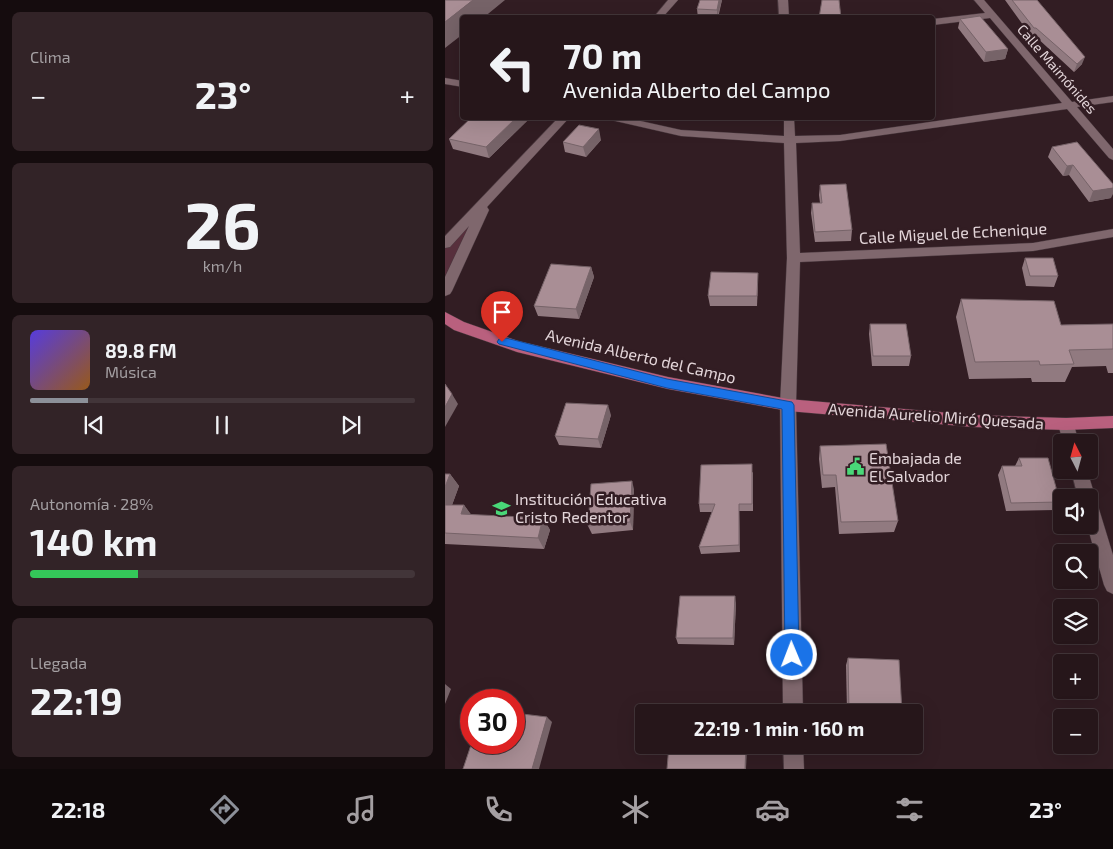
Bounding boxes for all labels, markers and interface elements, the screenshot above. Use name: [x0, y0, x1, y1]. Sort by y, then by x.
street label: Calle Maimónides: [1014, 21, 1101, 117]
text: 70 m: [563, 34, 642, 76]
icon: left: [480, 35, 545, 100]
text: Clima: [30, 47, 71, 66]
text: 23°: [195, 71, 251, 117]
text: Avenida Alberto del Campo: [563, 76, 831, 102]
text: −: [30, 78, 46, 112]
text: +: [400, 78, 415, 112]
text: 26: [184, 184, 261, 262]
street label: Calle Miguel de Echenique: [858, 218, 1047, 247]
text: km/h: [203, 256, 242, 275]
pin: [481, 291, 523, 342]
icon: arrive: [488, 298, 516, 326]
street label: Avenida Alberto del Campo: [544, 324, 738, 387]
text: 89.8 FM: [105, 339, 177, 362]
text: Música: [105, 362, 157, 381]
street label: Avenida Aurelio Miró Quesada: [827, 398, 1045, 434]
icon: previous: [80, 411, 108, 439]
icon: pause: [208, 411, 236, 439]
icon: next: [337, 411, 365, 439]
north arrow: [1053, 434, 1097, 479]
map controls: [1053, 434, 1098, 754]
place label: Embajada de El Salvador: [869, 448, 962, 485]
public building icon: Embajada de El Salvador: [845, 457, 865, 477]
place label: Institución Educativa Cristo Redentor: [515, 489, 667, 526]
button: sound: [1053, 489, 1098, 534]
text: Autonomía · 28%: [30, 494, 153, 513]
school or university icon: Institución Educativa Cristo Redentor: [491, 498, 511, 518]
text: 140 km: [30, 518, 158, 564]
button: search: [1053, 544, 1098, 589]
button: layers: [1053, 599, 1098, 644]
position arrow: [765, 628, 817, 680]
text: Llegada: [30, 653, 87, 672]
button: +: [1053, 654, 1098, 699]
text: 22:19: [30, 677, 123, 723]
speed limit sign: 30: [460, 689, 525, 754]
button: −: [1053, 709, 1098, 754]
text: 22:19 · 1 min · 160 m: [694, 717, 864, 740]
icon: directions: [207, 792, 242, 827]
icon: music: [344, 792, 379, 827]
icon: phone: [481, 792, 516, 827]
icon: climate: [618, 792, 653, 827]
icon: car: [755, 792, 790, 827]
icon: filters: [892, 792, 927, 827]
text: 22:18: [51, 796, 105, 822]
text: 23°: [1029, 796, 1062, 822]

